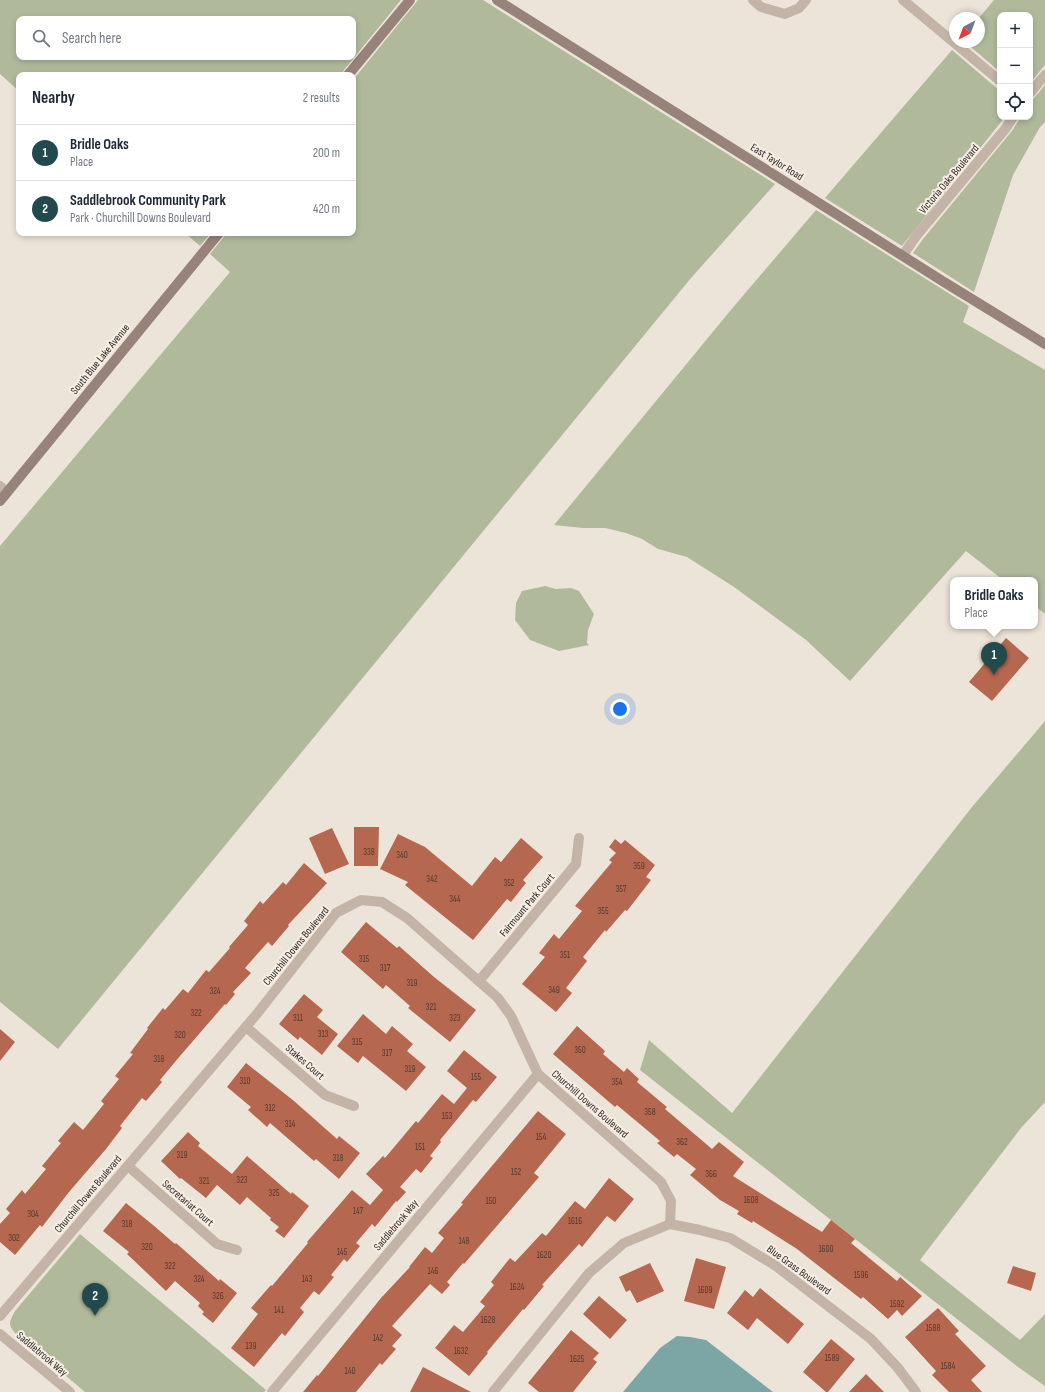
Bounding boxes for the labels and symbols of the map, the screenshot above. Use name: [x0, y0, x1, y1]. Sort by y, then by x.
north arrow: [949, 12, 985, 48]
street label: East Taylor Road: [748, 141, 806, 184]
street label: Victoria Oaks Boulevard: [916, 142, 982, 216]
street label: South Blue Lake Avenue: [68, 321, 132, 397]
pin: 1: [981, 642, 1007, 675]
your location: [610, 699, 630, 719]
house number: 338: [363, 847, 375, 858]
house number: 340: [396, 850, 408, 861]
house number: 359: [633, 861, 645, 872]
street label: Fairmount Park Court: [497, 870, 558, 939]
house number: 342: [426, 874, 438, 885]
house number: 352: [503, 878, 515, 889]
house number: 357: [616, 884, 627, 895]
house number: 344: [449, 894, 461, 905]
street label: Churchill Downs Boulevard: [260, 904, 332, 988]
house number: 355: [598, 906, 609, 917]
house number: 351: [560, 950, 571, 961]
house number: 315: [359, 954, 370, 965]
house number: 317: [380, 963, 391, 974]
house number: 319: [407, 978, 417, 989]
house number: 349: [548, 985, 560, 996]
house number: 324: [209, 986, 221, 997]
house number: 321: [426, 1002, 437, 1013]
house number: 322: [190, 1008, 202, 1019]
house number: 311: [293, 1013, 304, 1024]
house number: 323: [449, 1013, 461, 1024]
house number: 313: [318, 1029, 329, 1040]
house number: 320: [174, 1030, 186, 1041]
house number: 315: [352, 1037, 363, 1048]
street label: Stakes Court: [283, 1042, 328, 1083]
house number: 350: [574, 1045, 586, 1056]
house number: 317: [382, 1048, 393, 1059]
house number: 318: [154, 1054, 164, 1065]
house number: 319: [405, 1064, 415, 1075]
street label: Churchill Downs Boulevard: [549, 1067, 631, 1141]
house number: 155: [471, 1072, 482, 1083]
house number: 310: [240, 1076, 250, 1087]
house number: 354: [611, 1077, 623, 1088]
house number: 312: [265, 1103, 276, 1114]
house number: 358: [644, 1107, 656, 1118]
house number: 153: [442, 1111, 452, 1122]
house number: 314: [285, 1119, 296, 1130]
house number: 154: [536, 1132, 547, 1143]
house number: 362: [676, 1137, 688, 1148]
house number: 151: [415, 1142, 426, 1153]
house number: 319: [177, 1150, 187, 1161]
street label: Churchill Downs Boulevard: [52, 1152, 125, 1236]
house number: 318: [333, 1153, 343, 1164]
house number: 152: [511, 1167, 522, 1178]
house number: 366: [705, 1169, 717, 1180]
house number: 323: [236, 1175, 248, 1186]
house number: 321: [199, 1176, 210, 1187]
street label: Secretariat Court: [160, 1177, 217, 1229]
house number: 325: [268, 1188, 280, 1199]
house number: 1608: [743, 1195, 759, 1206]
street label: Saddlebrook Way: [371, 1196, 422, 1253]
house number: 150: [486, 1196, 496, 1207]
house number: 147: [353, 1206, 364, 1217]
house number: 304: [27, 1209, 39, 1220]
house number: 1616: [568, 1216, 582, 1227]
house number: 318: [122, 1219, 132, 1230]
house number: 302: [8, 1233, 20, 1244]
house number: 148: [459, 1236, 469, 1247]
house number: 320: [141, 1242, 153, 1253]
street label: Blue Grass Boulevard: [764, 1242, 834, 1298]
house number: 1600: [818, 1244, 834, 1255]
house number: 145: [337, 1247, 348, 1258]
house number: 1620: [537, 1250, 551, 1261]
house number: 322: [164, 1261, 176, 1272]
house number: 146: [428, 1266, 438, 1277]
house number: 1596: [854, 1270, 868, 1281]
house number: 324: [193, 1274, 205, 1285]
house number: 143: [302, 1274, 313, 1285]
house number: 1624: [510, 1282, 525, 1293]
pin: 2: [82, 1283, 108, 1316]
house number: 1609: [697, 1285, 713, 1296]
house number: 326: [212, 1291, 224, 1302]
house number: 1592: [890, 1299, 905, 1310]
house number: 141: [274, 1305, 285, 1316]
house number: 1628: [481, 1315, 495, 1326]
house number: 1588: [926, 1323, 940, 1334]
street label: Saddlebrook Way: [14, 1329, 71, 1380]
house number: 142: [373, 1333, 384, 1344]
house number: 139: [246, 1341, 256, 1352]
house number: 1632: [454, 1346, 469, 1357]
house number: 1589: [825, 1353, 839, 1364]
house number: 1625: [570, 1354, 585, 1365]
house number: 1584: [941, 1361, 956, 1372]
house number: 140: [345, 1366, 355, 1377]

